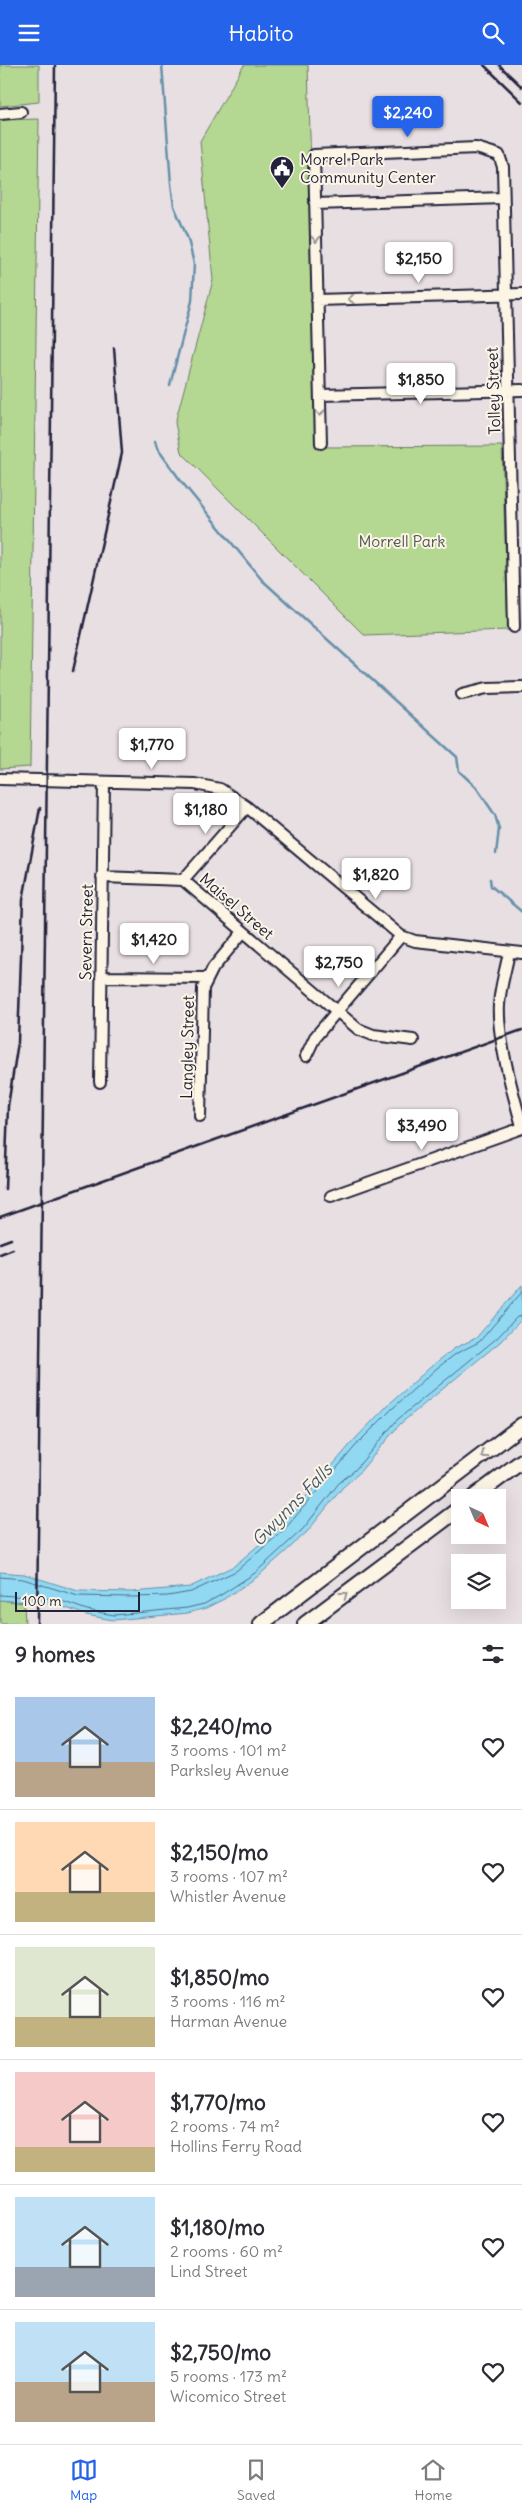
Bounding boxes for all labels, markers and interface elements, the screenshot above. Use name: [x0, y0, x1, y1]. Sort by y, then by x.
icon: menu: [15, 19, 43, 47]
text: Habito: [228, 19, 294, 47]
icon: search: [479, 19, 507, 47]
pin: $2,240: [367, 95, 449, 138]
text: $2,240: [383, 102, 433, 122]
place label: Morrel Park Community Center: [300, 149, 437, 187]
public building icon: Morrel Park Community Center: [269, 155, 295, 189]
one-way arrow: [311, 236, 321, 243]
pin: $2,150: [378, 241, 460, 284]
text: $2,150: [396, 248, 442, 268]
one-way arrow: [347, 293, 355, 304]
street label: Tolley Street: [481, 346, 505, 435]
pin: $1,850: [380, 363, 462, 405]
text: $1,850: [397, 369, 445, 389]
one-way arrow: [315, 409, 326, 417]
park label: Morrell Park: [358, 531, 446, 551]
pin: $1,770: [111, 727, 193, 770]
text: $1,770: [130, 734, 174, 754]
pin: $1,180: [165, 793, 247, 835]
text: $1,180: [184, 799, 228, 819]
pin: $1,820: [335, 857, 417, 900]
text: $1,820: [353, 864, 399, 884]
street label: Maisel Street: [196, 868, 279, 944]
street label: Severn Street: [75, 883, 97, 980]
pin: $1,420: [113, 923, 195, 965]
text: $1,420: [131, 929, 177, 949]
pin: $2,750: [298, 945, 380, 988]
text: $2,750: [315, 952, 363, 972]
street label: Langley Street: [176, 994, 198, 1099]
pin: $3,490: [381, 1109, 463, 1151]
text: $3,490: [397, 1115, 447, 1135]
one-way arrow: [481, 1450, 490, 1458]
water label: Gwynns Falls: [246, 1457, 338, 1551]
north arrow: [451, 1489, 506, 1544]
map controls: [451, 1489, 506, 1609]
button: layers: [451, 1554, 506, 1609]
scale bar: [15, 1589, 140, 1612]
text: 100 m: [22, 1592, 62, 1610]
one-way arrow: [338, 1592, 348, 1601]
icon: filters: [479, 1640, 507, 1668]
text: 9 homes: [15, 1641, 95, 1668]
text: $2,240/mo: [170, 1713, 272, 1740]
icon: home: [55, 1717, 115, 1777]
icon: heart: [479, 1733, 507, 1761]
text: 3 rooms · 101 m²: [170, 1740, 287, 1760]
text: Parksley Avenue: [170, 1760, 289, 1780]
text: $2,150/mo: [170, 1839, 268, 1866]
icon: home: [55, 1842, 115, 1902]
icon: heart: [479, 1858, 507, 1886]
text: 3 rooms · 107 m²: [170, 1866, 288, 1886]
text: Whistler Avenue: [170, 1886, 286, 1906]
text: $1,850/mo: [170, 1964, 269, 1991]
icon: home: [55, 1967, 115, 2027]
icon: heart: [479, 1983, 507, 2011]
text: 3 rooms · 116 m²: [170, 1991, 286, 2011]
text: Harman Avenue: [170, 2011, 287, 2031]
text: $1,770/mo: [170, 2089, 266, 2116]
icon: home: [55, 2092, 115, 2152]
icon: heart: [479, 2108, 507, 2136]
text: 2 rooms · 74 m²: [170, 2116, 280, 2136]
text: Hollins Ferry Road: [170, 2136, 302, 2156]
text: $1,180/mo: [170, 2214, 265, 2241]
icon: home: [55, 2217, 115, 2277]
icon: heart: [479, 2233, 507, 2261]
text: 2 rooms · 60 m²: [170, 2241, 283, 2261]
text: Lind Street: [170, 2261, 247, 2281]
text: $2,750/mo: [170, 2339, 271, 2366]
icon: home: [55, 2342, 115, 2402]
icon: heart: [479, 2358, 507, 2386]
text: 5 rooms · 173 m²: [170, 2366, 287, 2386]
text: Wicomico Street: [170, 2386, 286, 2406]
tab: Map: [70, 2456, 98, 2504]
tab: Saved: [237, 2456, 275, 2504]
tab: Home: [415, 2456, 452, 2504]

